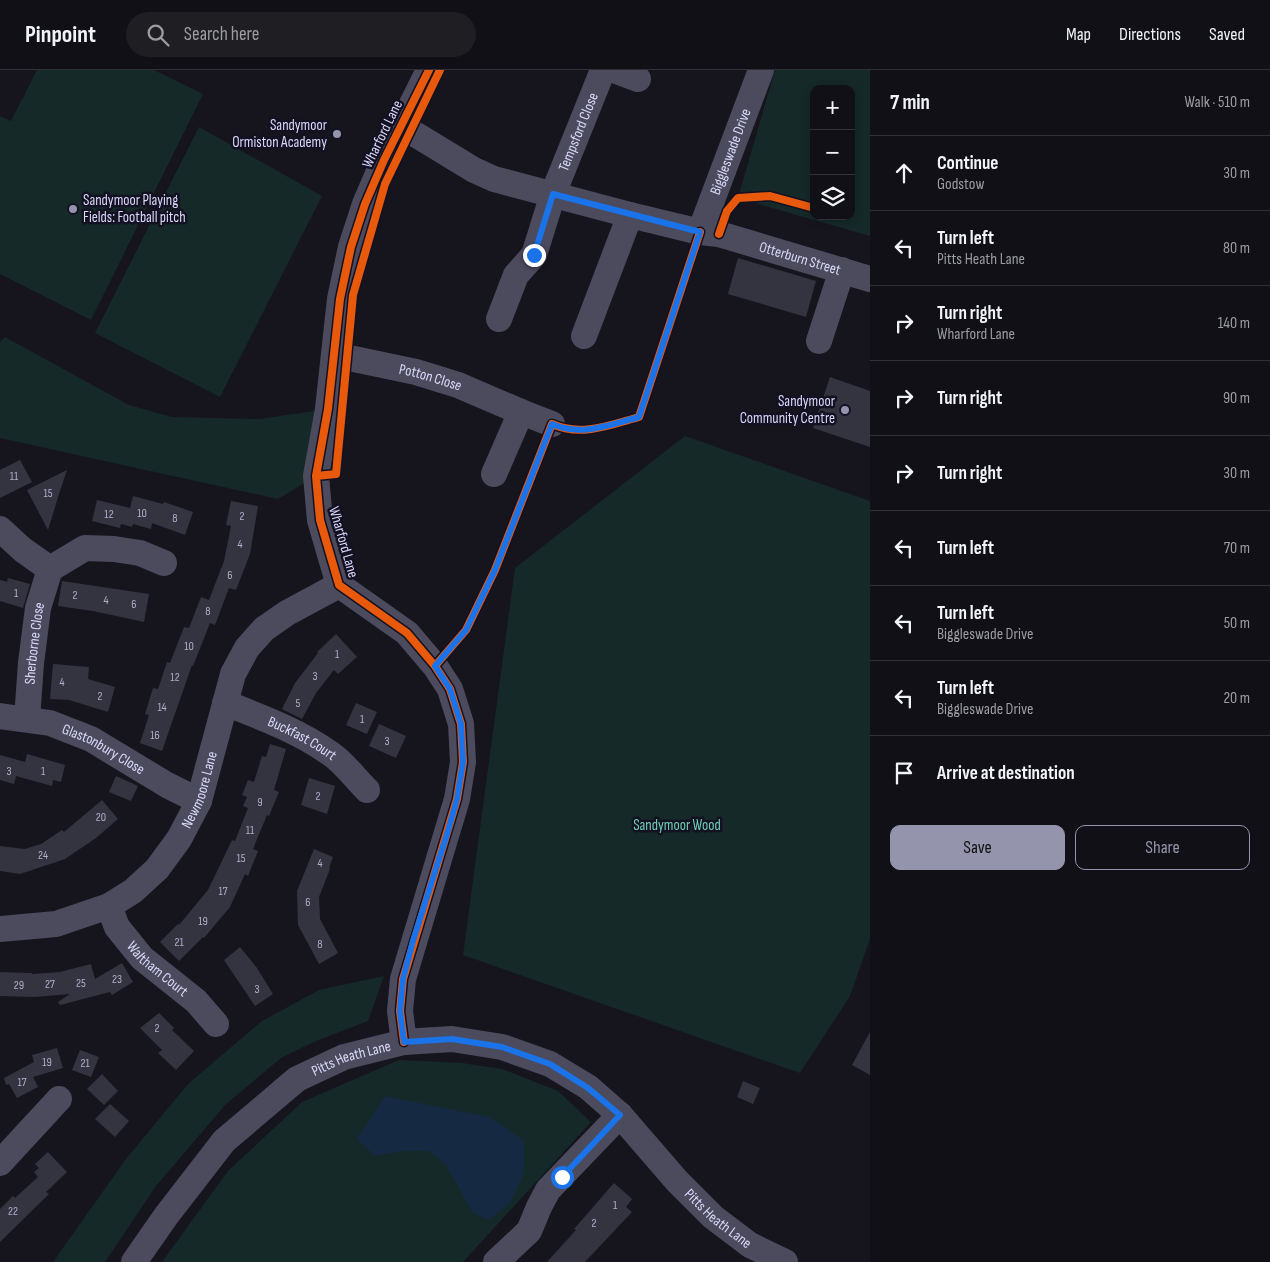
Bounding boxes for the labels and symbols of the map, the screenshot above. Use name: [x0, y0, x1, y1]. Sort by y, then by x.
street label: Tempsford Close: [554, 90, 603, 174]
street label: Wharford Lane: [358, 97, 407, 171]
street label: Biggleswade Drive: [706, 106, 756, 197]
place label: Sandymoor Ormiston Academy: [232, 116, 328, 152]
marker: Sandymoor Ormiston Academy: [331, 128, 343, 140]
place label: Sandymoor Playing Fields: Football pitch: [83, 191, 186, 227]
marker: Sandymoor Playing Fields: Football pitch: [67, 203, 79, 215]
street label: Otterburn Street: [757, 238, 843, 280]
route end: [523, 244, 546, 267]
street label: Potton Close: [397, 360, 465, 396]
place label: Sandymoor Community Centre: [740, 392, 836, 428]
marker: Sandymoor Community Centre: [839, 404, 851, 416]
house number: 11: [10, 469, 19, 484]
house number: 15: [43, 486, 53, 501]
street label: Wharford Lane: [324, 504, 363, 580]
house number: 10: [137, 506, 147, 521]
house number: 12: [104, 507, 114, 522]
house number: 2: [240, 509, 245, 524]
house number: 8: [172, 511, 178, 526]
house number: 4: [237, 537, 243, 552]
house number: 6: [227, 568, 233, 583]
house number: 1: [14, 586, 19, 601]
house number: 2: [73, 588, 78, 603]
house number: 4: [103, 593, 109, 608]
house number: 6: [131, 597, 137, 612]
street label: Sherborne Close: [20, 600, 49, 685]
house number: 8: [205, 604, 211, 619]
house number: 10: [184, 639, 194, 654]
house number: 1: [335, 647, 340, 662]
house number: 3: [312, 669, 318, 684]
house number: 12: [170, 670, 180, 685]
house number: 4: [59, 675, 65, 690]
house number: 2: [98, 689, 103, 704]
house number: 5: [296, 696, 301, 711]
house number: 14: [157, 700, 167, 715]
street label: Buckfast Court: [265, 712, 341, 765]
house number: 1: [360, 712, 365, 727]
street label: Glastonbury Close: [59, 720, 148, 779]
house number: 16: [150, 728, 160, 743]
house number: 3: [384, 734, 390, 749]
street label: Newmoore Lane: [177, 749, 222, 832]
house number: 3: [6, 764, 12, 779]
house number: 1: [41, 764, 46, 779]
house number: 2: [316, 789, 321, 804]
house number: 9: [257, 795, 263, 810]
house number: 20: [96, 810, 106, 825]
park label: Sandymoor Wood: [633, 816, 721, 835]
house number: 11: [246, 823, 255, 838]
house number: 24: [38, 848, 48, 863]
house number: 15: [236, 851, 246, 866]
house number: 4: [317, 856, 323, 871]
house number: 17: [219, 884, 228, 899]
house number: 6: [305, 895, 311, 910]
house number: 19: [198, 914, 208, 929]
house number: 21: [174, 935, 184, 950]
house number: 8: [317, 937, 323, 952]
street label: Waltham Court: [122, 938, 192, 1001]
house number: 23: [112, 972, 122, 987]
house number: 25: [76, 976, 86, 991]
house number: 27: [45, 977, 55, 992]
house number: 29: [14, 978, 24, 993]
house number: 3: [254, 982, 260, 997]
house number: 2: [155, 1021, 160, 1036]
street label: Pitts Heath Lane: [309, 1037, 393, 1081]
house number: 19: [42, 1055, 52, 1070]
house number: 21: [80, 1056, 90, 1071]
house number: 17: [18, 1075, 27, 1090]
route start: [551, 1166, 574, 1189]
street label: Pitts Heath Lane: [680, 1185, 755, 1253]
house number: 1: [613, 1198, 618, 1213]
house number: 22: [8, 1204, 18, 1219]
house number: 2: [592, 1216, 597, 1231]

